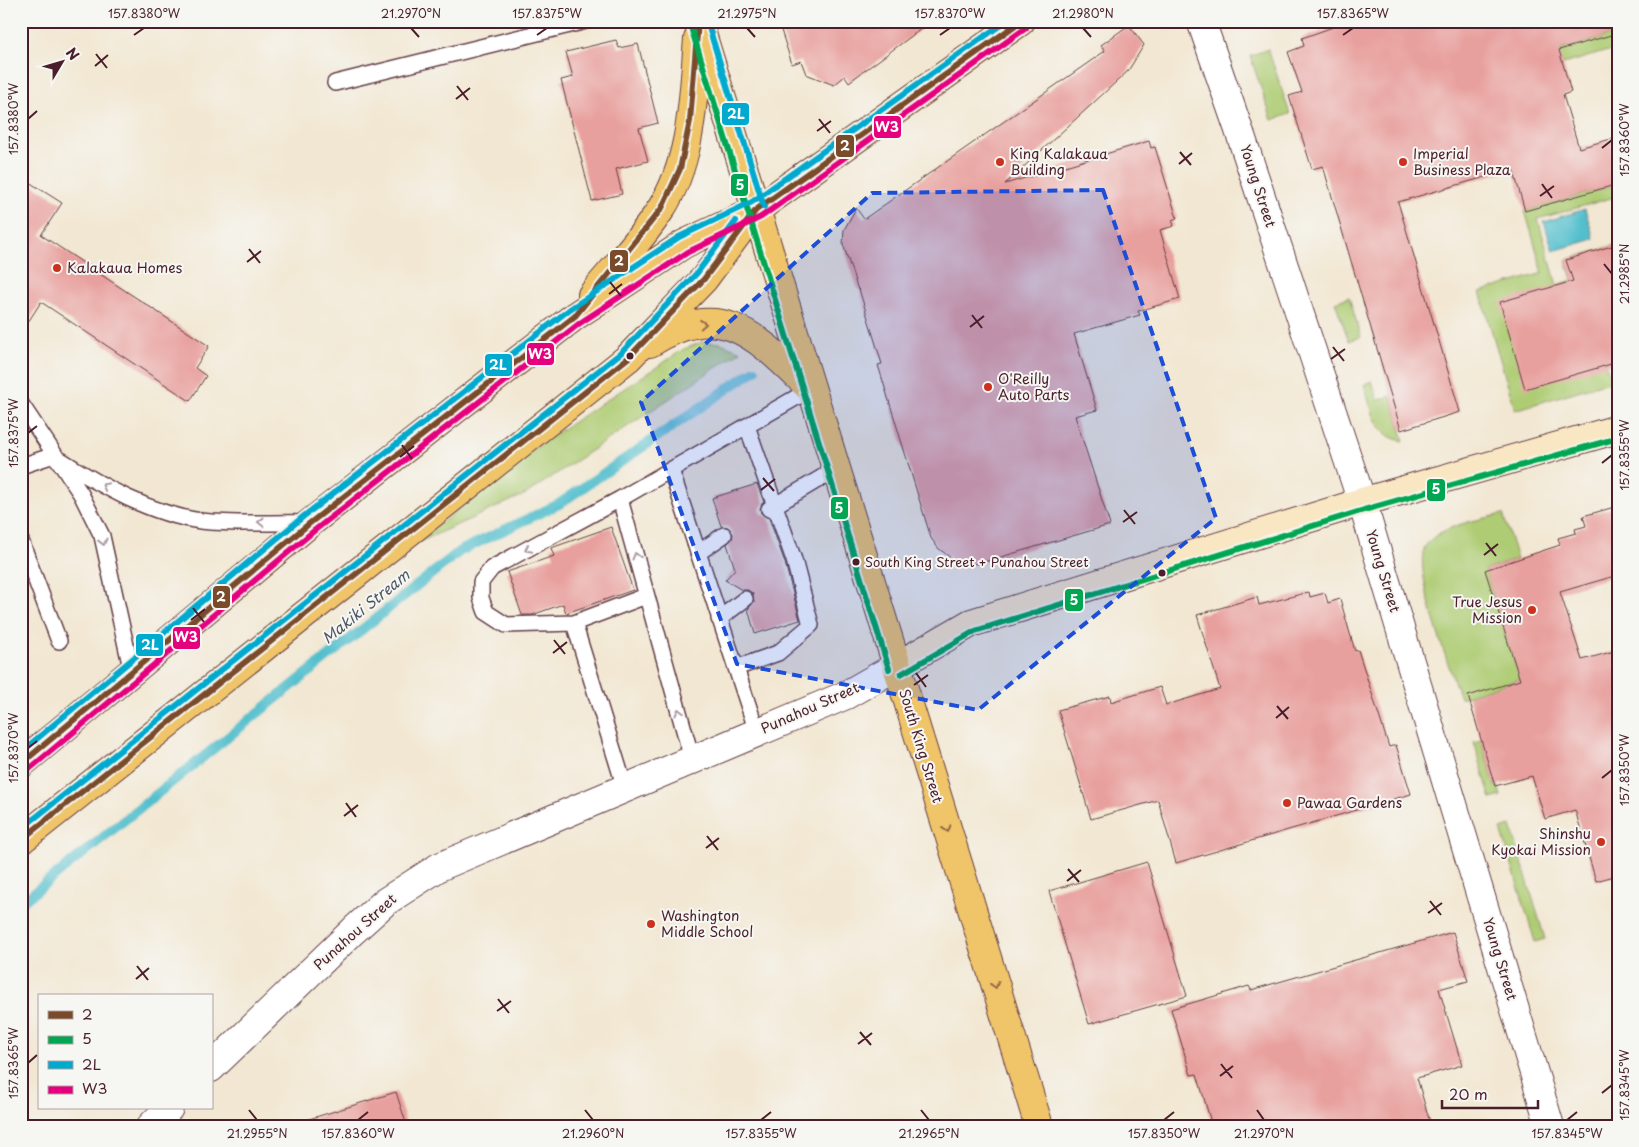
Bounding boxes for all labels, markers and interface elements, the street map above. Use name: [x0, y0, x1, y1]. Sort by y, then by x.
text: 157.8380°W: [108, 4, 181, 22]
text: 21.2970°N: [381, 4, 441, 22]
text: 157.8375°W: [512, 4, 583, 22]
text: 21.2975°N: [717, 4, 777, 22]
text: 157.8370°W: [915, 4, 986, 22]
text: 21.2980°N: [1052, 4, 1114, 22]
text: 157.8365°W: [1317, 4, 1390, 22]
north arrow: [38, 38, 88, 88]
text: N: [61, 43, 84, 65]
text: 157.8380°W: [4, 82, 22, 155]
line badge: 2L: [721, 102, 750, 126]
text: 2L: [727, 103, 745, 124]
text: 157.8360°W: [1615, 103, 1633, 177]
line badge: W3: [873, 115, 902, 139]
text: W3: [875, 116, 899, 137]
line badge: 2: [835, 134, 855, 158]
text: 2: [840, 135, 850, 156]
street label: Young Street: [1235, 142, 1282, 230]
place label: King Kalakaua Building: [1010, 143, 1108, 180]
place label: Imperial Business Plaza: [1413, 143, 1511, 180]
marker: King Kalakaua Building: [994, 156, 1006, 168]
marker: Imperial Business Plaza: [1397, 156, 1409, 168]
line badge: 5: [730, 173, 749, 197]
text: 5: [736, 174, 745, 195]
text: 21.2985°N: [1615, 244, 1633, 304]
line badge: 2: [609, 249, 629, 273]
text: 2: [614, 250, 624, 271]
place label: Kalakaua Homes: [67, 257, 182, 278]
marker: Kalakaua Homes: [51, 262, 63, 274]
one-way arrow: [699, 318, 707, 329]
line badge: W3: [526, 342, 555, 366]
text: W3: [528, 343, 552, 364]
unlabelled marker: [625, 351, 635, 361]
line badge: 2L: [484, 353, 513, 377]
text: 2L: [489, 354, 507, 375]
place label: O'Reilly Auto Parts: [998, 368, 1070, 405]
marker: O'Reilly Auto Parts: [982, 381, 994, 393]
text: 157.8375°W: [4, 397, 22, 468]
text: 157.8355°W: [1615, 419, 1633, 491]
line badge: 5: [1426, 478, 1446, 502]
text: 5: [1432, 478, 1441, 499]
one-way arrow: [101, 482, 110, 492]
line badge: 5: [830, 496, 849, 520]
text: 5: [835, 497, 844, 518]
one-way arrow: [257, 517, 265, 527]
street label: Young Street: [1361, 527, 1406, 615]
one-way arrow: [97, 538, 108, 547]
one-way arrow: [525, 542, 534, 552]
one-way arrow: [631, 552, 641, 560]
place label: South King Street + Punahou Street: [865, 552, 1089, 571]
marker: South King Street + Punahou Street: [851, 557, 861, 567]
water label: Makiki Stream: [316, 563, 414, 648]
unlabelled marker: [1157, 568, 1167, 578]
line badge: 2: [212, 585, 231, 609]
text: 2: [216, 586, 226, 607]
line badge: 5: [1064, 588, 1084, 612]
text: 5: [1070, 589, 1079, 610]
place label: True Jesus Mission: [1452, 591, 1522, 628]
marker: True Jesus Mission: [1526, 604, 1538, 616]
line badge: W3: [172, 626, 201, 650]
text: W3: [174, 626, 198, 647]
line badge: 2L: [135, 633, 164, 657]
text: 2L: [141, 634, 159, 655]
street label: Punahou Street: [757, 676, 863, 739]
street label: South King Street: [894, 686, 949, 806]
one-way arrow: [674, 709, 684, 717]
text: 157.8370°W: [4, 712, 22, 783]
text: 157.8350°W: [1615, 733, 1633, 806]
place label: Pawaa Gardens: [1297, 792, 1402, 813]
marker: Pawaa Gardens: [1281, 797, 1293, 809]
place label: Shinshu Kyokai Mission: [1491, 823, 1591, 860]
one-way arrow: [941, 825, 951, 833]
marker: Shinshu Kyokai Mission: [1595, 836, 1607, 848]
street label: Punahou Street: [308, 888, 401, 975]
place label: Washington Middle School: [661, 905, 753, 942]
street label: Young Street: [1478, 915, 1523, 1003]
marker: Washington Middle School: [645, 918, 657, 930]
one-way arrow: [989, 980, 999, 988]
legend: [38, 994, 212, 1110]
text: 2: [82, 1002, 93, 1025]
text: 157.8365°W: [4, 1026, 22, 1099]
text: 5: [82, 1026, 92, 1049]
text: 157.8345°W: [1615, 1049, 1633, 1121]
text: 2L: [82, 1052, 102, 1075]
text: W3: [82, 1076, 107, 1099]
scale bar: [1442, 1077, 1538, 1109]
text: 20 m: [1449, 1082, 1488, 1105]
text: 21.2955°N: [226, 1124, 288, 1142]
text: 157.8360°W: [321, 1124, 395, 1142]
text: 21.2960°N: [562, 1124, 624, 1142]
text: 157.8355°W: [725, 1124, 797, 1142]
text: 21.2965°N: [898, 1124, 960, 1142]
text: 157.8350°W: [1128, 1124, 1201, 1142]
text: 21.2970°N: [1234, 1124, 1294, 1142]
text: 157.8345°W: [1531, 1124, 1603, 1142]

